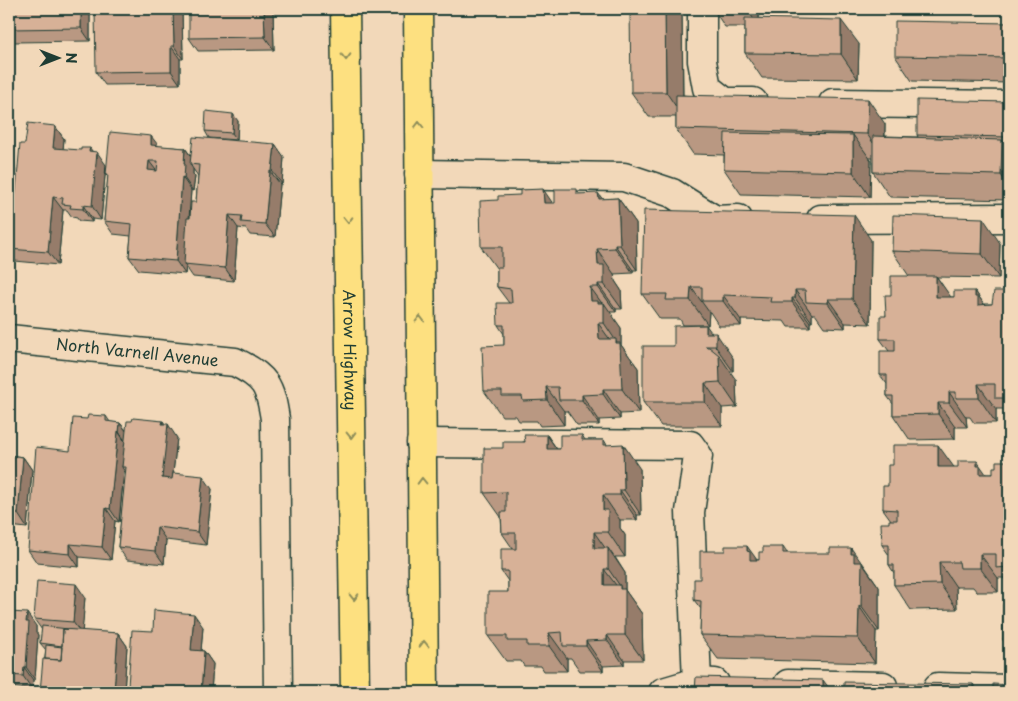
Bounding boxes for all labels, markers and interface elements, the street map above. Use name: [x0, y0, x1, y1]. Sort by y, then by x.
north arrow: [32, 32, 82, 82]
text: N: [61, 52, 82, 64]
one-way arrow: [341, 54, 351, 62]
one-way arrow: [414, 121, 424, 129]
one-way arrow: [343, 216, 353, 224]
street label: Arrow Highway: [338, 289, 364, 410]
one-way arrow: [415, 314, 425, 322]
street label: North Varnell Avenue: [55, 331, 220, 371]
one-way arrow: [346, 432, 356, 439]
one-way arrow: [417, 477, 427, 484]
one-way arrow: [348, 594, 359, 602]
one-way arrow: [419, 639, 429, 647]

